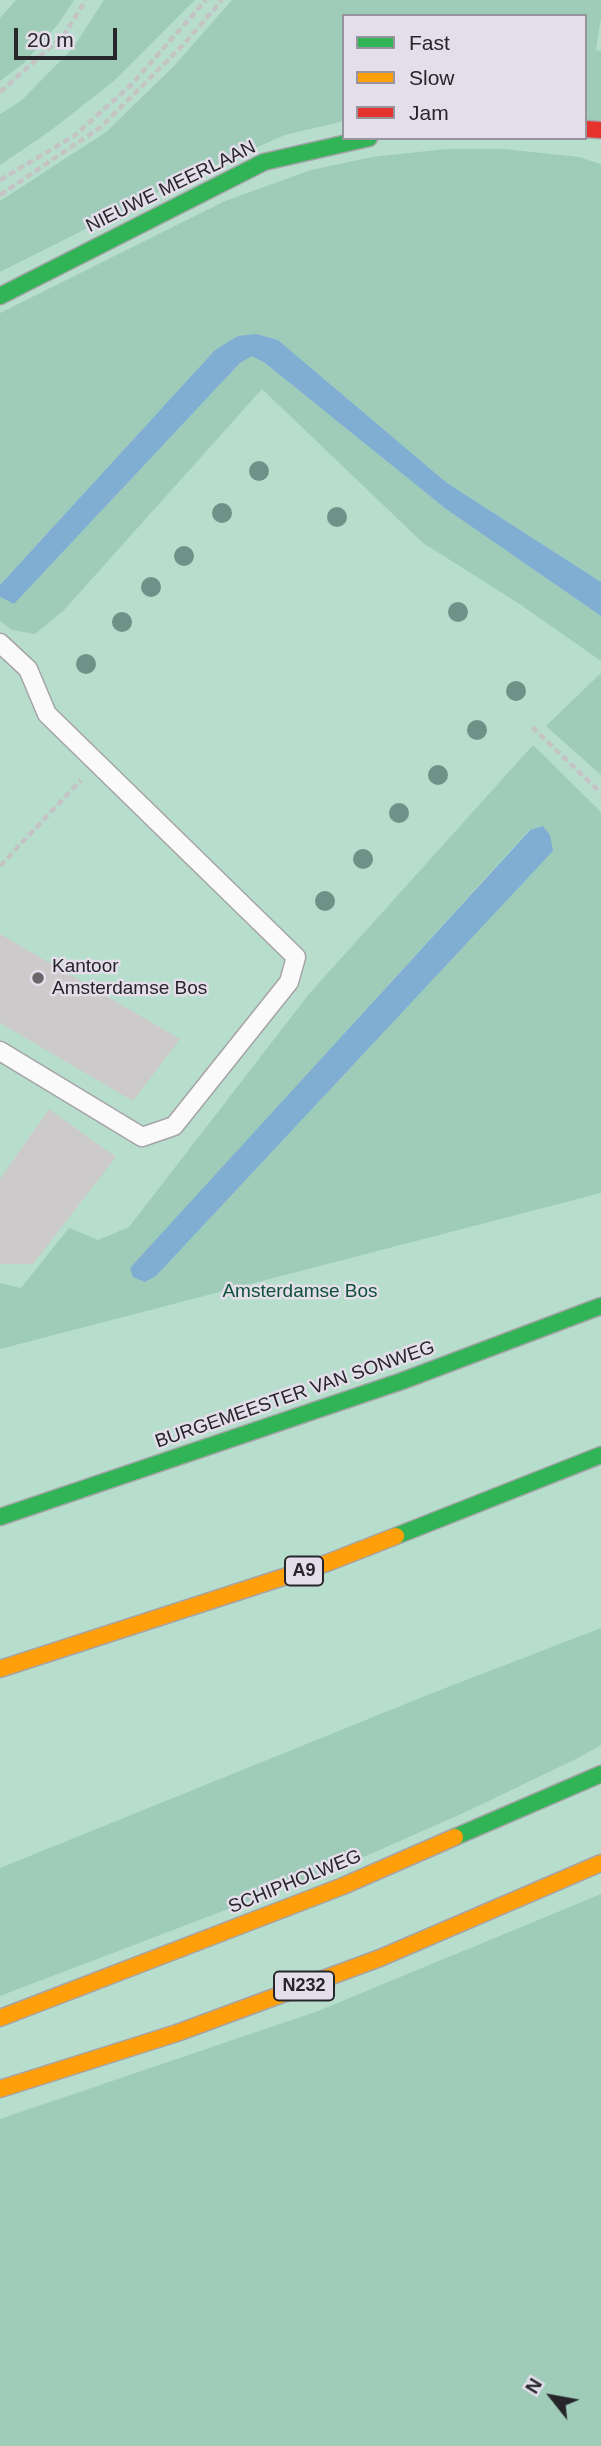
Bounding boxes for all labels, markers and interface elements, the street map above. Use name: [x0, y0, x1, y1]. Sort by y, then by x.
scale bar: [18, 14, 121, 58]
legend: [342, 14, 587, 140]
text: 20 m: [27, 28, 74, 51]
text: Fast: [409, 31, 450, 54]
text: Slow: [409, 66, 455, 89]
text: Jam: [409, 101, 449, 124]
street label: NIEUWE MEERLAAN: [83, 136, 259, 238]
place label: Kantoor Amsterdamse Bos: [52, 956, 207, 1000]
marker: Kantoor Amsterdamse Bos: [30, 970, 46, 986]
park label: Amsterdamse Bos: [222, 1281, 378, 1303]
street label: BURGEMEESTER VAN SONWEG: [152, 1336, 438, 1454]
road number: A9: [285, 1556, 323, 1586]
street label: SCHIPHOLWEG: [225, 1845, 365, 1919]
road number: N232: [274, 1972, 334, 2000]
north arrow: [517, 2362, 587, 2432]
text: N: [521, 2375, 546, 2397]

